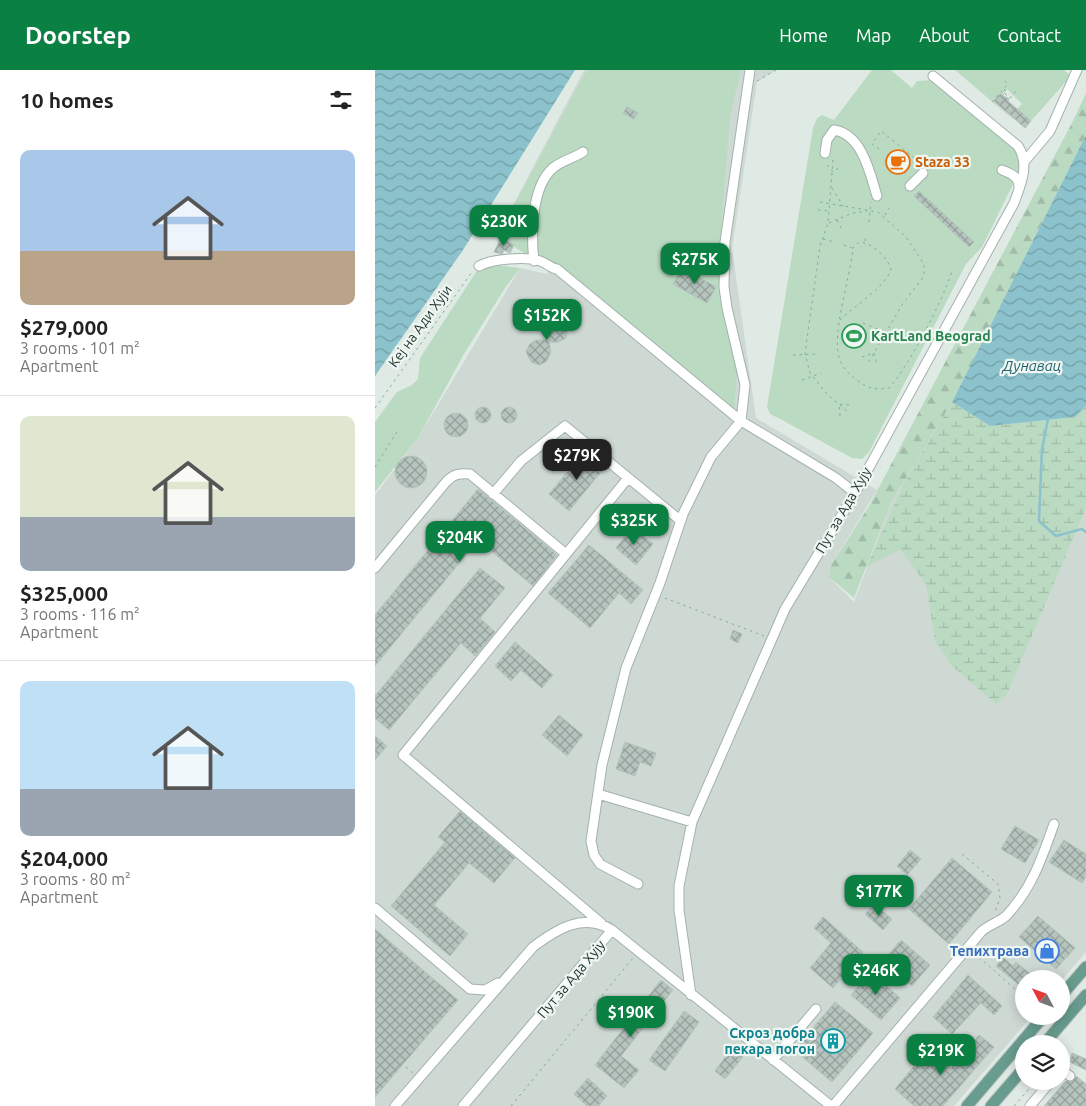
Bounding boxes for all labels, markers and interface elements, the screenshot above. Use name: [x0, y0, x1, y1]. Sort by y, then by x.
text: Doorstep: [25, 22, 131, 49]
text: Home: [779, 25, 828, 45]
text: Map: [856, 25, 891, 45]
text: About: [919, 25, 969, 45]
text: Contact: [997, 25, 1061, 45]
icon: filters: [327, 86, 355, 114]
text: 10 homes: [20, 88, 114, 112]
cafe icon: Staza 33: [885, 149, 911, 175]
place label: Staza 33: [915, 154, 970, 170]
icon: home: [143, 183, 233, 273]
pin: $230K: [469, 204, 539, 247]
text: $230K: [481, 212, 527, 230]
pin: $275K: [660, 242, 730, 285]
text: $275K: [672, 250, 718, 268]
street label: Кеј на Ади Хуји: [385, 282, 455, 370]
pin: $152K: [512, 298, 582, 341]
text: $152K: [524, 306, 570, 324]
text: $279,000: [20, 315, 108, 339]
sports icon: KartLand Beograd: [841, 323, 867, 349]
place label: KartLand Beograd: [871, 328, 991, 344]
text: 3 rooms · 101 m²: [20, 339, 140, 357]
text: Apartment: [20, 357, 98, 375]
water label: Дунавац: [1001, 357, 1061, 374]
pin: $279K: [542, 438, 612, 481]
text: $279K: [554, 446, 600, 464]
icon: home: [143, 448, 233, 538]
street label: Пут за Ада Хују: [812, 464, 874, 556]
pin: $325K: [599, 504, 669, 546]
text: $325K: [611, 511, 657, 529]
pin: $204K: [425, 520, 495, 563]
text: $204K: [437, 528, 483, 546]
text: $325,000: [20, 581, 108, 605]
text: 3 rooms · 116 m²: [20, 605, 140, 623]
text: Apartment: [20, 623, 98, 641]
icon: home: [143, 713, 233, 803]
text: $204,000: [20, 846, 108, 870]
text: 3 rooms · 80 m²: [20, 870, 131, 888]
pin: $177K: [844, 874, 914, 917]
text: $177K: [856, 882, 902, 900]
text: Apartment: [20, 888, 98, 906]
street label: Пут за Ада Хују: [534, 937, 608, 1021]
shop icon: Тепихтрава: [1034, 938, 1060, 964]
place label: Тепихтрава: [950, 943, 1029, 959]
pin: $246K: [841, 954, 911, 996]
text: $246K: [853, 961, 899, 979]
north arrow: [1015, 970, 1070, 1025]
map controls: [1015, 970, 1070, 1090]
pin: $190K: [596, 996, 666, 1038]
text: $190K: [608, 1003, 654, 1021]
place label: Скроз добра пекара погон: [724, 1025, 815, 1057]
building icon: Скроз добра пекара погон: [820, 1028, 846, 1054]
pin: $219K: [906, 1034, 976, 1076]
button: layers: [1015, 1035, 1070, 1090]
text: $219K: [918, 1041, 964, 1059]

